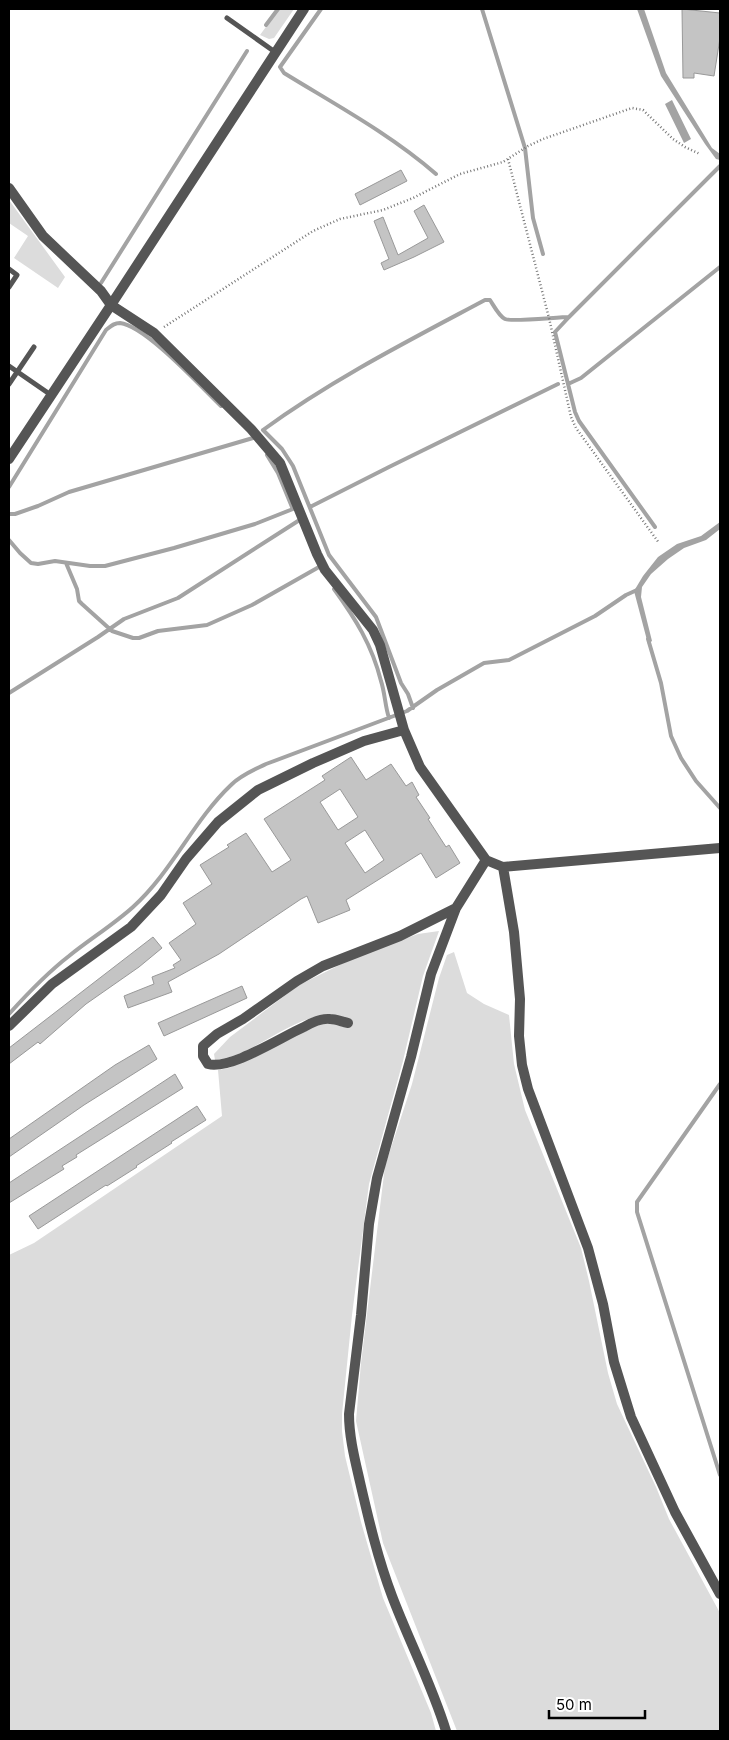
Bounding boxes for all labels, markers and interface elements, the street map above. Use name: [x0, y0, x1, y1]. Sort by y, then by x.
scale bar: [549, 1688, 645, 1720]
text: 50 m: [556, 1695, 592, 1714]

